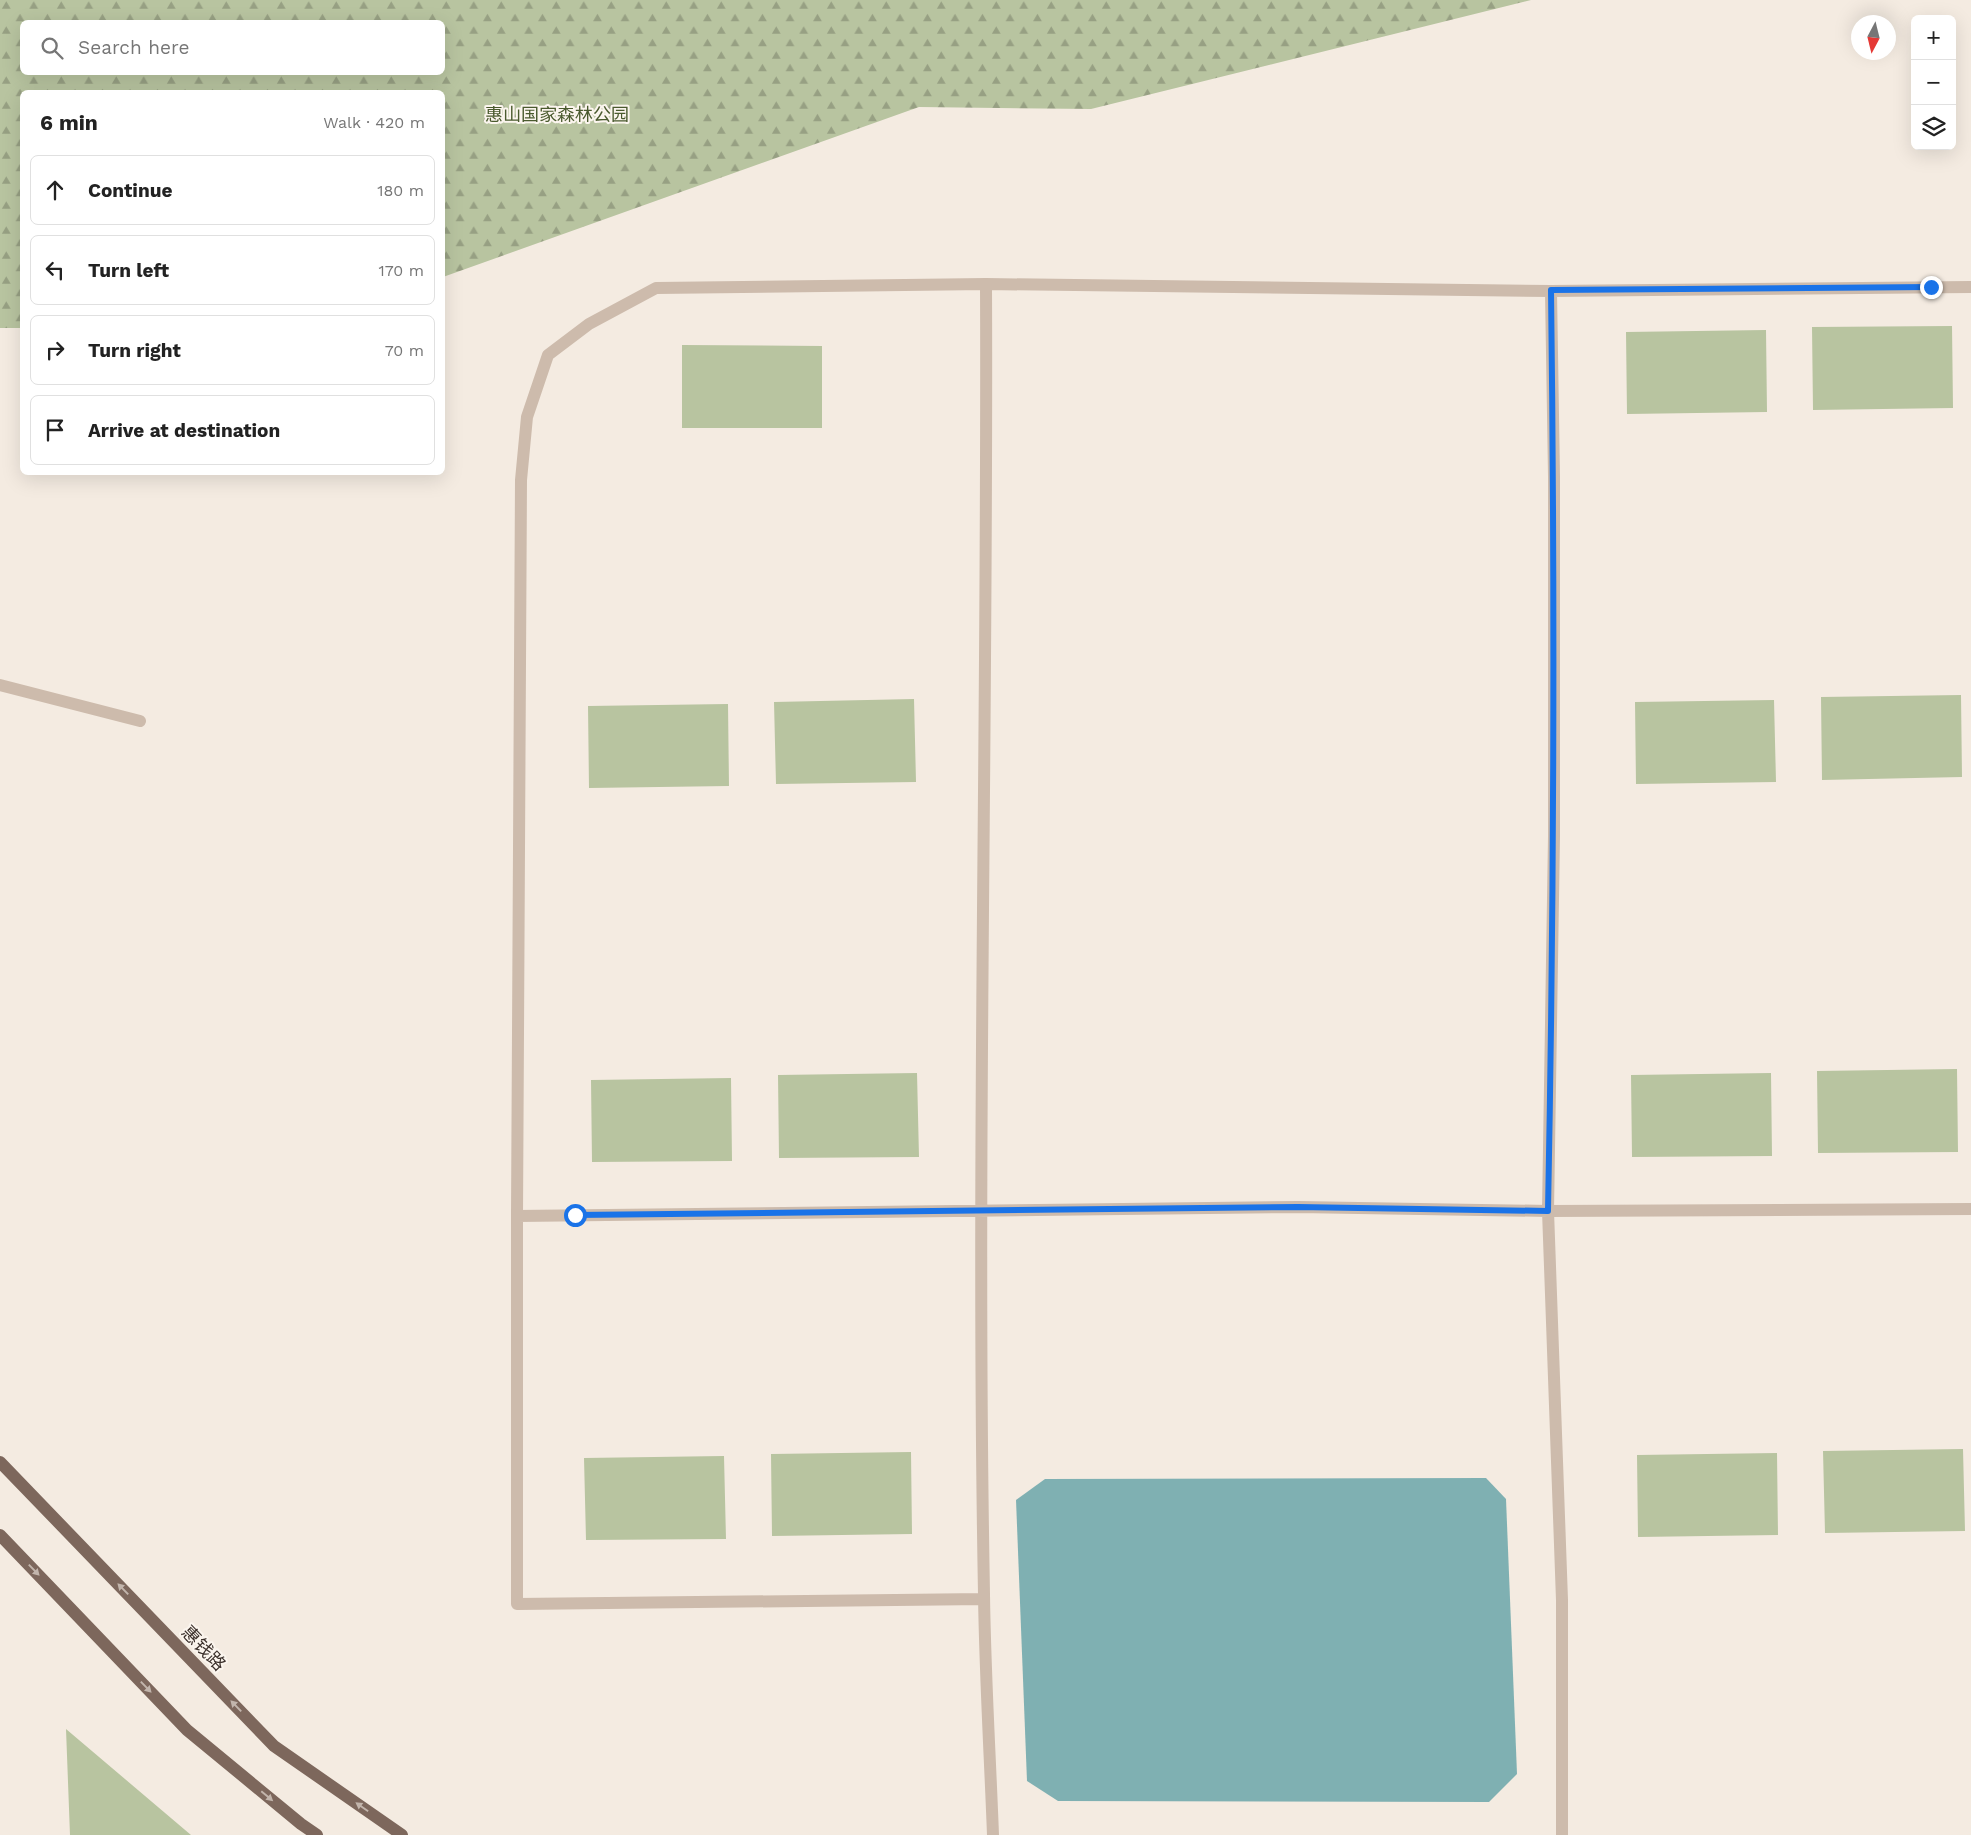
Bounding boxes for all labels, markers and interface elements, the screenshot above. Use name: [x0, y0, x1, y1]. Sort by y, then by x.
north arrow: [1851, 15, 1896, 60]
map controls: [1911, 15, 1956, 150]
button: +: [1911, 15, 1956, 60]
search box: [20, 20, 445, 75]
icon: search: [38, 34, 66, 62]
text: Search here: [78, 36, 189, 59]
button: −: [1911, 60, 1956, 105]
park label: 惠山国家森林公园: [485, 104, 629, 125]
button: layers: [1911, 105, 1956, 150]
text: 6 min: [40, 110, 98, 135]
text: Walk · 420 m: [323, 113, 425, 132]
icon: ahead: [41, 176, 69, 204]
text: Continue: [88, 179, 172, 202]
text: 180 m: [377, 181, 424, 200]
icon: left: [41, 256, 69, 284]
text: Turn left: [88, 259, 169, 282]
text: 170 m: [378, 261, 424, 280]
route end: [1920, 276, 1943, 299]
icon: right: [41, 336, 69, 364]
text: Turn right: [88, 339, 181, 362]
text: 70 m: [385, 341, 424, 360]
icon: arrive: [41, 416, 69, 444]
text: Arrive at destination: [88, 419, 280, 442]
route start: [564, 1204, 587, 1227]
one-way arrow: [28, 1563, 40, 1575]
one-way arrow: [117, 1584, 129, 1596]
street label: 惠钱路: [178, 1621, 230, 1675]
one-way arrow: [140, 1681, 152, 1693]
one-way arrow: [230, 1701, 242, 1713]
one-way arrow: [260, 1790, 272, 1802]
one-way arrow: [355, 1802, 369, 1812]

